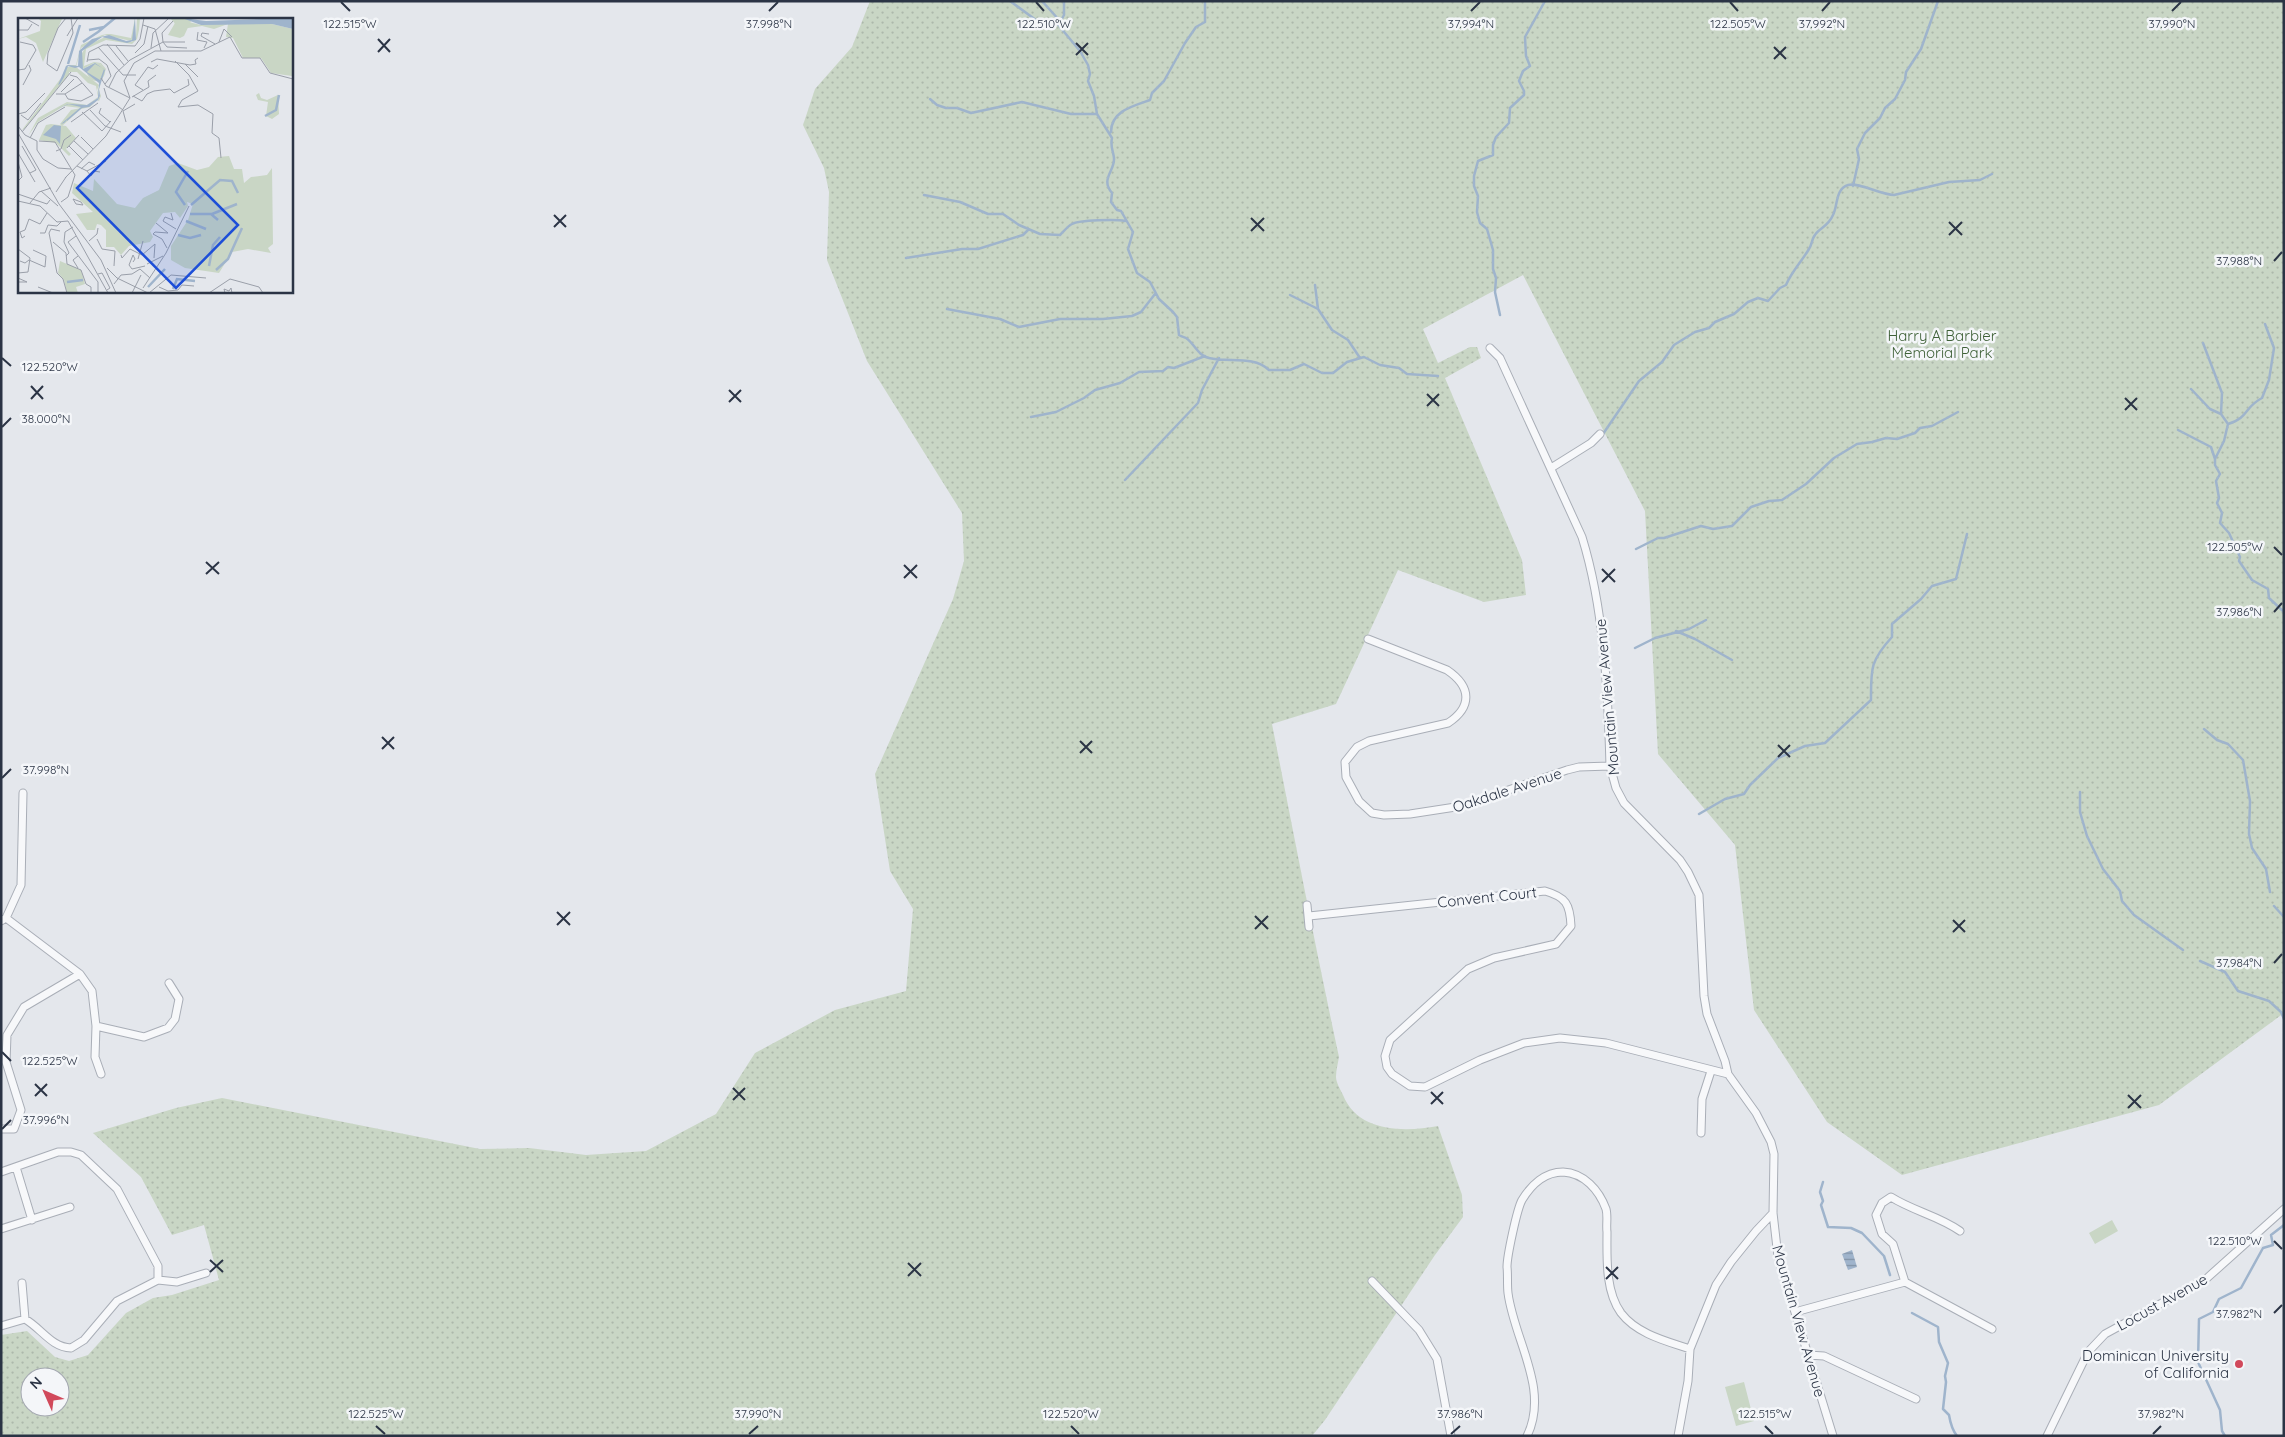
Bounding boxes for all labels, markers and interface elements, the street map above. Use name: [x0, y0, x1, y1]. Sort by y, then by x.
text: 122.515°W: [323, 16, 377, 31]
text: 37.998°N: [746, 16, 792, 31]
text: 122.510°W: [1017, 16, 1071, 31]
text: 37.994°N: [1448, 16, 1494, 31]
text: 122.505°W: [1710, 16, 1766, 31]
text: 37.992°N: [1799, 16, 1845, 31]
text: 37.990°N: [2148, 16, 2196, 31]
inset map: [18, 18, 292, 292]
text: 37.988°N: [2216, 253, 2262, 268]
park label: Harry A Barbier Memorial Park: [1887, 326, 1997, 362]
text: 122.520°W: [22, 359, 78, 374]
text: 38.000°N: [21, 411, 71, 426]
text: 122.505°W: [2207, 539, 2263, 554]
text: 37.986°N: [2216, 604, 2262, 619]
street label: Mountain View Avenue: [1591, 618, 1623, 776]
text: 37.998°N: [23, 762, 69, 777]
street label: Oakdale Avenue: [1450, 763, 1564, 817]
street label: Convent Court: [1436, 882, 1538, 912]
text: 37.984°N: [2216, 955, 2262, 970]
text: 122.525°W: [22, 1053, 78, 1068]
text: 37.996°N: [23, 1112, 69, 1127]
text: 122.510°W: [2208, 1233, 2262, 1248]
street label: Mountain View Avenue: [1768, 1243, 1830, 1399]
street label: Locust Avenue: [2113, 1269, 2211, 1335]
text: 37.982°N: [2216, 1306, 2262, 1321]
place label: Dominican University of California: [2082, 1346, 2229, 1382]
marker: Dominican University of California: [2233, 1358, 2245, 1370]
north arrow: [20, 1367, 70, 1417]
text: N: [26, 1373, 46, 1393]
text: 122.525°W: [348, 1406, 404, 1421]
text: 37.990°N: [734, 1406, 782, 1421]
text: 122.520°W: [1043, 1406, 1099, 1421]
text: 37.986°N: [1437, 1406, 1483, 1421]
text: 122.515°W: [1738, 1406, 1792, 1421]
text: 37.982°N: [2138, 1406, 2184, 1421]

